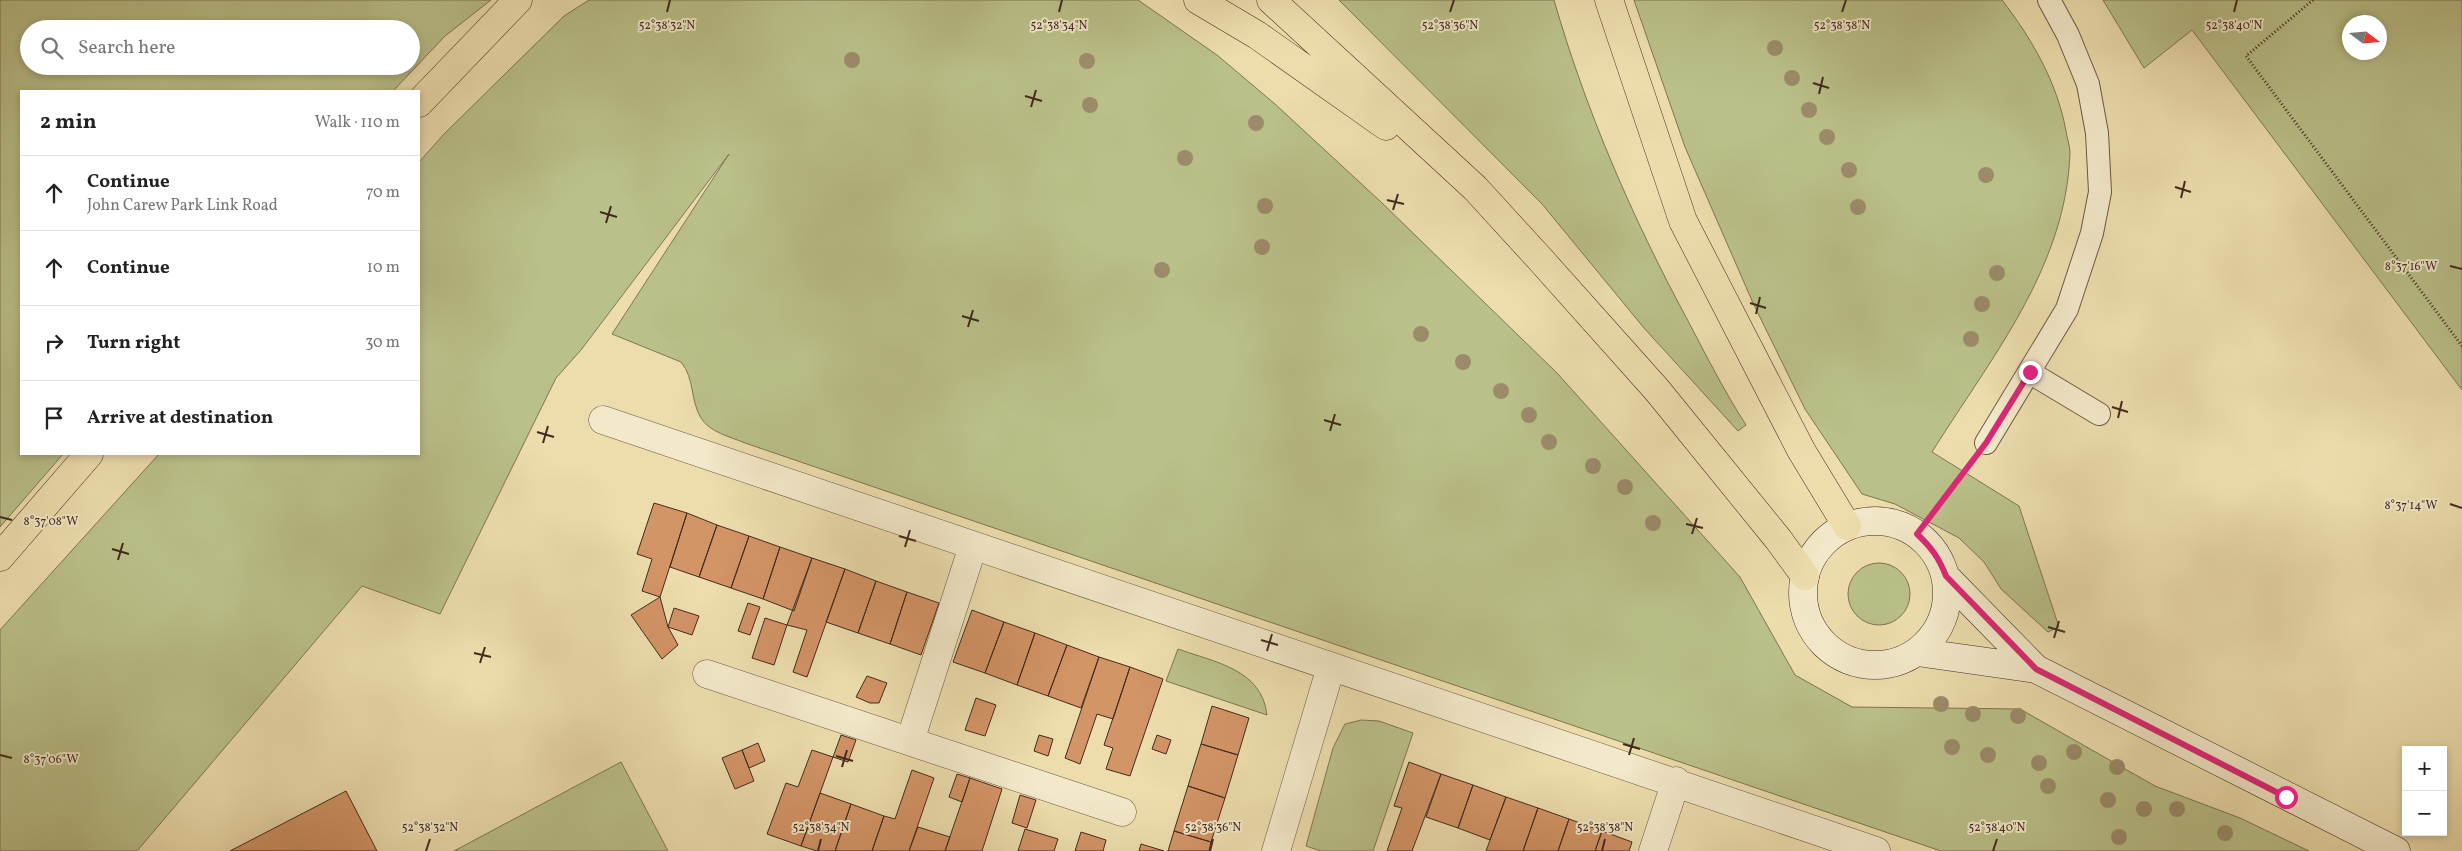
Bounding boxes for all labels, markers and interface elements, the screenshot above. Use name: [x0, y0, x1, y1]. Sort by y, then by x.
north arrow: [2342, 15, 2387, 60]
text: 52°38'32"N: [639, 18, 695, 34]
text: 52°38'34"N: [1030, 18, 1088, 34]
text: 52°38'36"N: [1422, 18, 1478, 34]
text: 52°38'38"N: [1814, 18, 1870, 34]
text: 52°38'40"N: [2205, 18, 2263, 34]
search box: [20, 20, 420, 75]
icon: search: [38, 34, 66, 62]
text: Search here: [78, 35, 175, 61]
text: 2 min: [40, 108, 97, 137]
text: Walk · 110 m: [315, 112, 400, 134]
text: Continue: [87, 169, 170, 195]
icon: ahead: [40, 179, 68, 207]
text: 70 m: [366, 182, 400, 204]
text: John Carew Park Link Road: [87, 195, 278, 217]
icon: ahead: [40, 254, 68, 282]
text: Continue: [87, 255, 170, 281]
text: 10 m: [367, 257, 400, 279]
text: 8°37'16"W: [2385, 259, 2437, 275]
icon: right: [40, 329, 68, 357]
text: Turn right: [87, 330, 180, 356]
text: 30 m: [365, 332, 400, 354]
route end: [2019, 361, 2042, 384]
icon: arrive: [40, 404, 68, 432]
text: Arrive at destination: [87, 405, 273, 431]
text: 8°37'14"W: [2384, 498, 2438, 514]
text: 8°37'08"W: [24, 514, 78, 530]
map controls: [2402, 746, 2447, 836]
button: +: [2402, 746, 2447, 791]
text: 8°37'06"W: [24, 752, 78, 768]
route start: [2275, 786, 2298, 809]
button: −: [2402, 791, 2447, 836]
text: 52°38'32"N: [402, 820, 458, 836]
text: 52°38'34"N: [792, 820, 850, 836]
text: 52°38'36"N: [1185, 820, 1241, 836]
text: 52°38'38"N: [1577, 820, 1633, 836]
text: 52°38'40"N: [1968, 820, 2026, 836]

